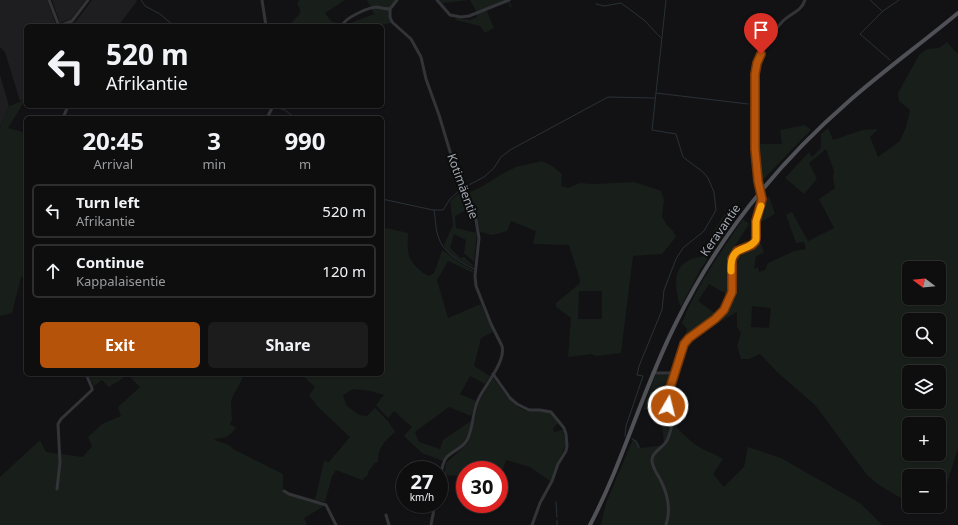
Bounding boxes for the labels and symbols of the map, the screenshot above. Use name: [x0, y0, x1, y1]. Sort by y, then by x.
pin: [744, 13, 778, 54]
street label: Kotimäentie: [443, 151, 483, 221]
street label: Keravantie: [696, 200, 744, 259]
north arrow: [902, 261, 946, 305]
position arrow: [647, 385, 689, 427]
speed limit sign: 30: [456, 461, 508, 513]

